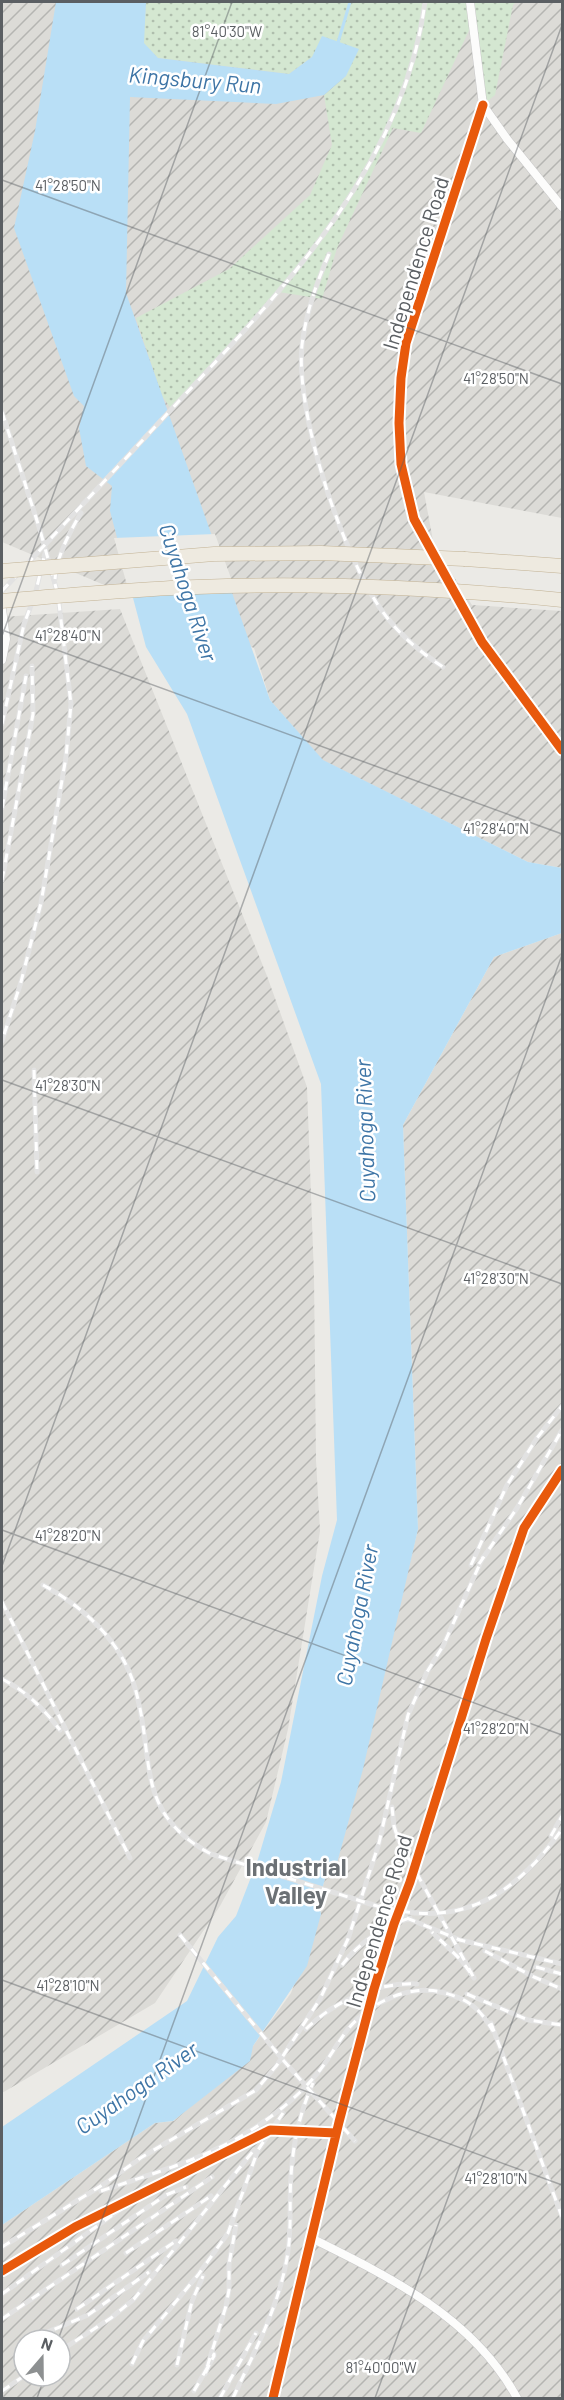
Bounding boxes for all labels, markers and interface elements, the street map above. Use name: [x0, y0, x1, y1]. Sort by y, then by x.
text: 81°40'30"W: [192, 22, 262, 40]
water label: Kingsbury Run: [128, 60, 262, 98]
street label: Independence Road: [377, 173, 453, 353]
text: 41°28'50"N: [35, 176, 101, 194]
text: 41°28'50"N: [463, 369, 529, 387]
water label: Cuyahoga River: [155, 520, 224, 665]
text: 41°28'40"N: [35, 626, 101, 644]
text: 41°28'40"N: [463, 819, 529, 837]
water label: Cuyahoga River: [348, 1058, 379, 1203]
text: 41°28'30"N: [35, 1076, 101, 1094]
text: 41°28'30"N: [463, 1269, 529, 1287]
text: 41°28'20"N: [35, 1526, 101, 1544]
water label: Cuyahoga River: [330, 1541, 383, 1688]
text: 41°28'20"N: [463, 1719, 529, 1737]
street label: Independence Road: [340, 1831, 416, 2011]
district label: Industrial Valley: [245, 1852, 347, 1909]
text: 41°28'10"N: [36, 1976, 100, 1994]
water label: Cuyahoga River: [70, 2035, 203, 2139]
text: 41°28'10"N: [464, 2169, 528, 2187]
north arrow: [12, 2328, 72, 2388]
text: N: [39, 2333, 56, 2354]
text: 81°40'00"W: [345, 2358, 417, 2376]

